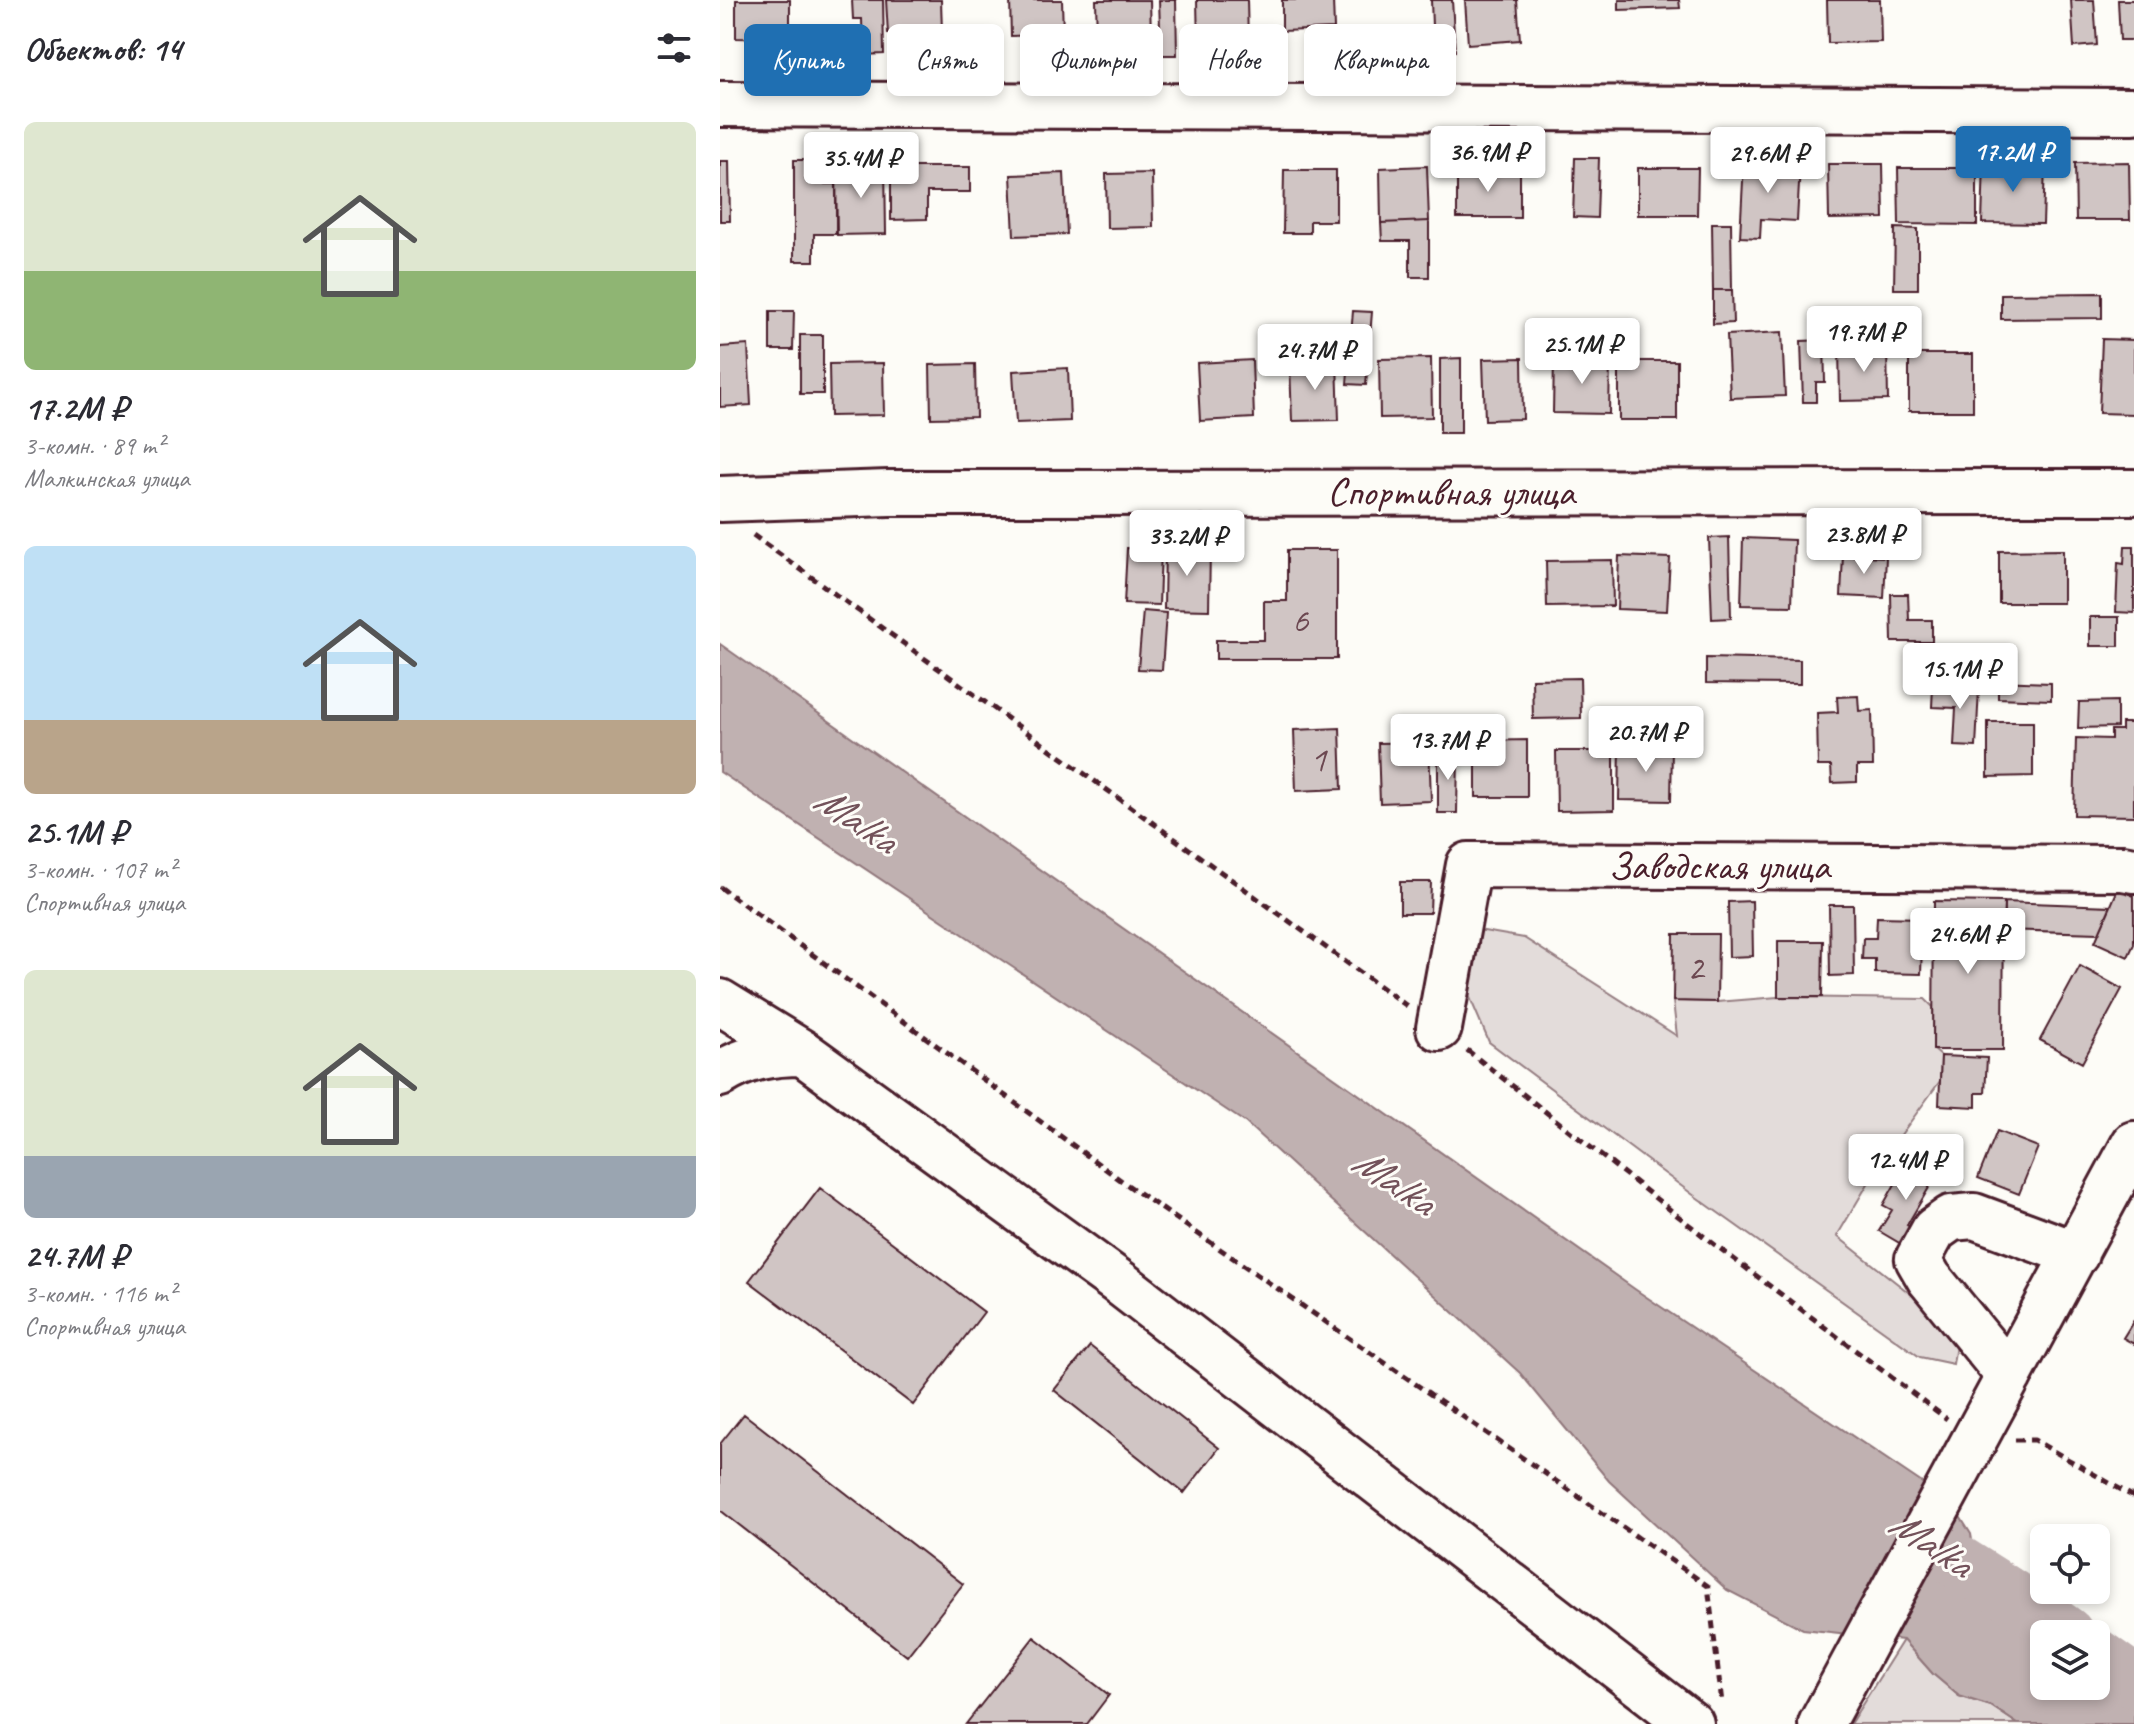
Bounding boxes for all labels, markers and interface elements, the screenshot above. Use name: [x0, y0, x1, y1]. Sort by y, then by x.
chip: Купить: [744, 24, 871, 96]
chip: Снять: [887, 24, 1004, 96]
chip: Фильтры: [1020, 24, 1163, 96]
chip: Новое: [1179, 24, 1288, 96]
chip: Квартира: [1304, 24, 1456, 96]
icon: filters: [652, 26, 696, 70]
text: Объектов: 14: [24, 27, 182, 70]
pin: 36.9M ₽: [1414, 126, 1562, 194]
pin: 17.2M ₽: [1939, 126, 2087, 194]
pin: 29.6M ₽: [1694, 127, 1842, 195]
pin: 35.4M ₽: [787, 132, 935, 200]
text: 36.9M ₽: [1448, 135, 1528, 168]
text: 17.2M ₽: [1974, 135, 2052, 168]
text: 29.6M ₽: [1728, 136, 1808, 169]
text: 35.4M ₽: [822, 141, 900, 174]
icon: home: [288, 174, 432, 318]
pin: 19.7M ₽: [1790, 306, 1938, 374]
text: 19.7M ₽: [1825, 315, 1903, 348]
pin: 25.1M ₽: [1508, 318, 1656, 386]
pin: 24.7M ₽: [1241, 324, 1389, 392]
text: 25.1M ₽: [1543, 327, 1621, 360]
text: 24.7M ₽: [1276, 333, 1354, 366]
text: 17.2M ₽: [24, 386, 127, 429]
text: 3-комн. · 89 m²: [24, 429, 164, 462]
text: Малкинская улица: [24, 462, 190, 495]
street label: Спортивная улица: [1327, 467, 1577, 517]
pin: 23.8M ₽: [1790, 508, 1938, 576]
pin: 33.2M ₽: [1113, 510, 1261, 578]
text: 23.8M ₽: [1825, 517, 1903, 550]
text: 33.2M ₽: [1148, 519, 1226, 552]
house number: 6: [1292, 597, 1310, 643]
icon: home: [288, 598, 432, 742]
pin: 15.1M ₽: [1886, 643, 2034, 711]
text: 15.1M ₽: [1921, 652, 1999, 685]
pin: 20.7M ₽: [1572, 706, 1720, 774]
pin: 13.7M ₽: [1374, 714, 1522, 782]
text: 20.7M ₽: [1607, 715, 1685, 748]
text: 13.7M ₽: [1409, 723, 1487, 756]
house number: 1: [1310, 736, 1328, 782]
water label: Malka: [805, 772, 911, 868]
text: 25.1M ₽: [24, 810, 127, 853]
street label: Заводская улица: [1608, 841, 1832, 891]
text: 3-комн. · 107 m²: [24, 853, 176, 886]
text: Спортивная улица: [24, 886, 185, 919]
pin: 24.6M ₽: [1894, 908, 2042, 976]
text: 24.6M ₽: [1928, 917, 2008, 950]
house number: 2: [1687, 945, 1706, 991]
icon: home: [288, 1022, 432, 1166]
water label: Malka: [1343, 1134, 1449, 1230]
pin: 12.4M ₽: [1832, 1134, 1980, 1202]
text: 12.4M ₽: [1867, 1143, 1945, 1176]
text: 24.7M ₽: [24, 1234, 127, 1277]
text: 3-комн. · 116 m²: [24, 1277, 176, 1310]
text: Спортивная улица: [24, 1310, 185, 1343]
water label: Malka: [1880, 1496, 1986, 1592]
map controls: [2030, 1524, 2110, 1700]
button: locate: [2030, 1524, 2110, 1604]
button: layers: [2030, 1620, 2110, 1700]

